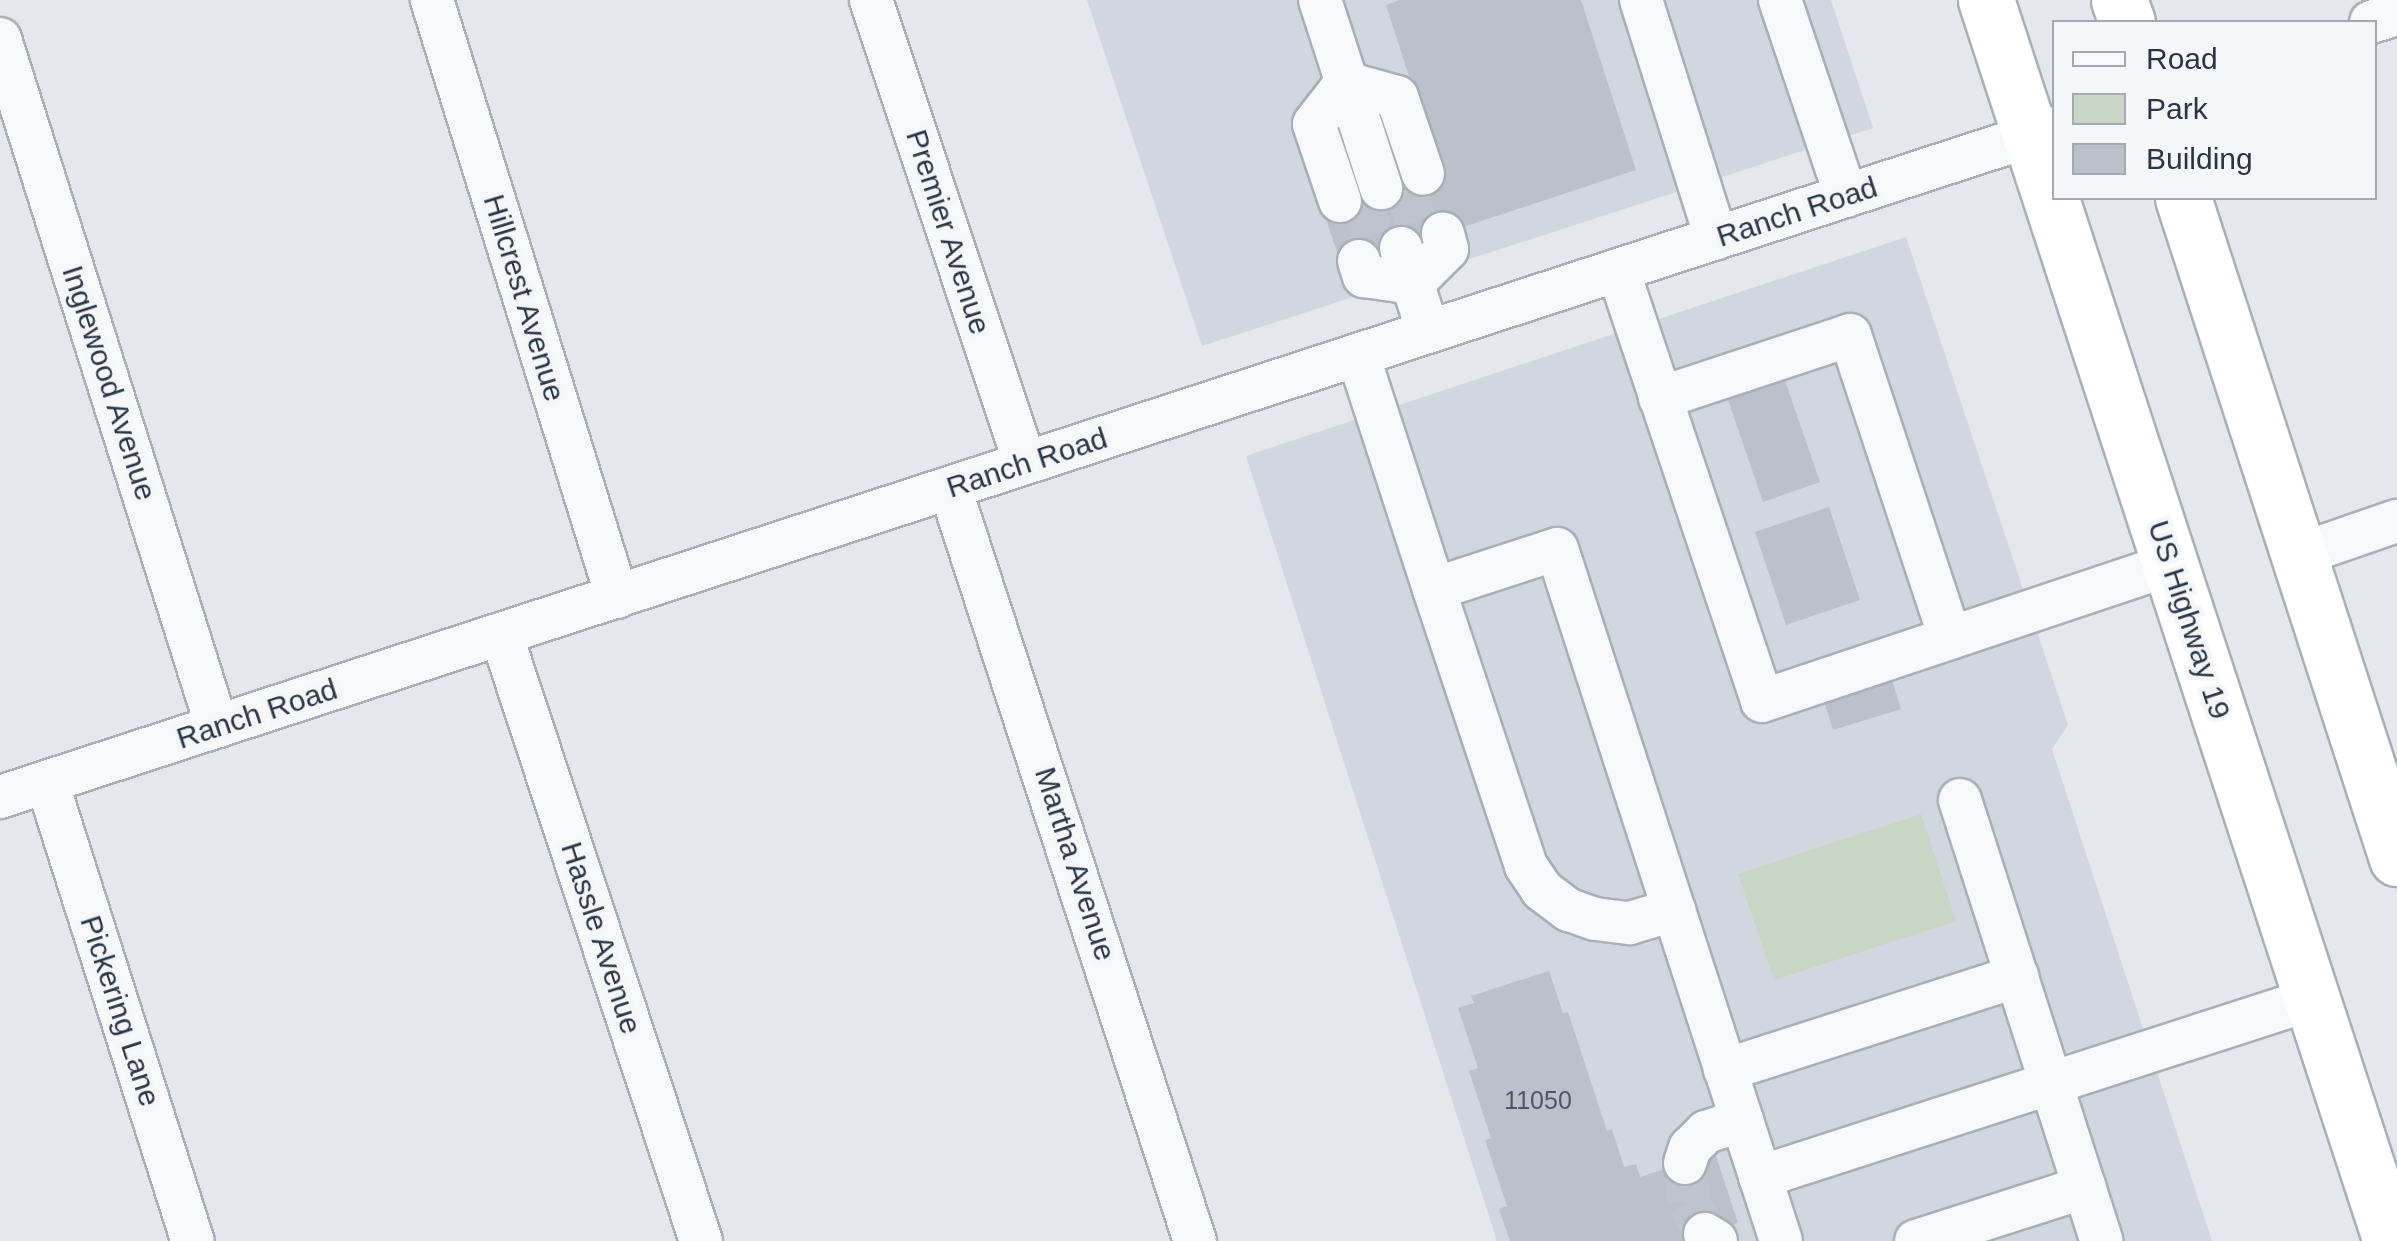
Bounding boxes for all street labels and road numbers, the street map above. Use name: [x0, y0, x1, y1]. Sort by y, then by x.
street label: Premier Avenue: [898, 124, 998, 340]
street label: Ranch Road: [1712, 169, 1882, 255]
street label: Hillcrest Avenue: [475, 189, 573, 407]
street label: Inglewood Avenue: [54, 260, 164, 506]
street label: Ranch Road: [942, 420, 1112, 506]
street label: US Highway 19: [2140, 516, 2238, 724]
street label: Ranch Road: [172, 671, 342, 757]
street label: Martha Avenue: [1027, 762, 1123, 966]
street label: Hassle Avenue: [553, 837, 649, 1039]
street label: Pickering Lane: [72, 911, 168, 1111]

